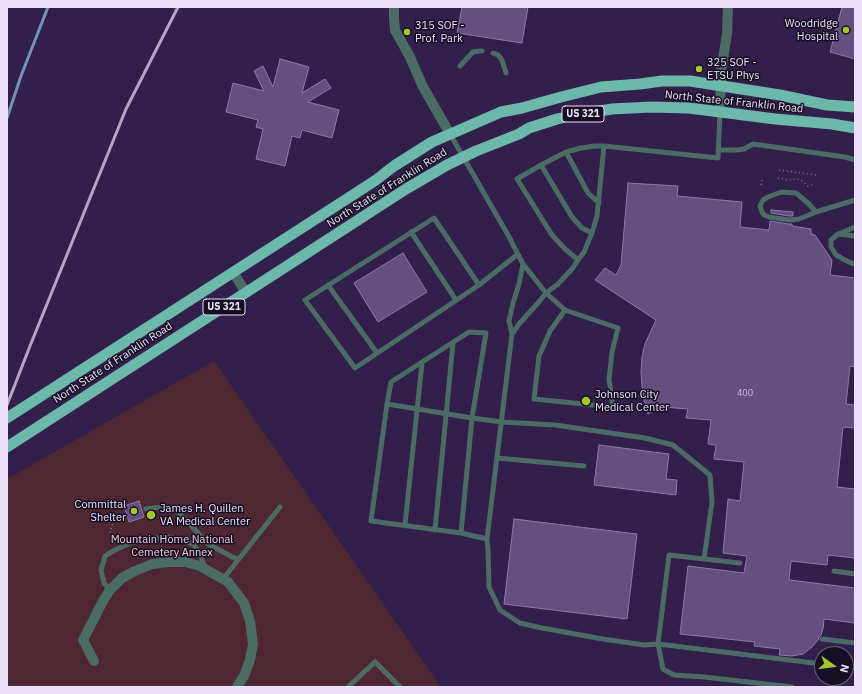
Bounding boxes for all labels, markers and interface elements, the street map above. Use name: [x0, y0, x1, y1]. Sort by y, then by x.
place label: Woodridge Hospital: [785, 17, 838, 43]
place label: 315 SOF - Prof. Park: [415, 19, 465, 45]
marker: Woodridge Hospital: [841, 25, 851, 35]
marker: 315 SOF - Prof. Park: [402, 27, 412, 37]
place label: 325 SOF - ETSU Phys: [707, 56, 760, 82]
marker: 325 SOF - ETSU Phys: [694, 64, 704, 74]
street label: North State of Franklin Road: [664, 88, 804, 116]
road number: US 321: [562, 106, 604, 122]
street label: North State of Franklin Road: [324, 146, 450, 230]
road number: US 321: [203, 299, 245, 315]
street label: North State of Franklin Road: [51, 320, 175, 406]
place label: Johnson City Medical Center: [595, 388, 669, 414]
house number: 400: [737, 388, 753, 398]
marker: Johnson City Medical Center: [580, 395, 592, 407]
place label: Committal Shelter: [75, 498, 126, 524]
place label: James H. Quillen VA Medical Center: [160, 502, 250, 528]
marker: Committal Shelter: [129, 506, 139, 516]
marker: James H. Quillen VA Medical Center: [145, 509, 157, 521]
park label: Mountain Home National Cemetery Annex: [111, 533, 233, 559]
north arrow: [814, 646, 854, 686]
text: N: [837, 663, 852, 674]

